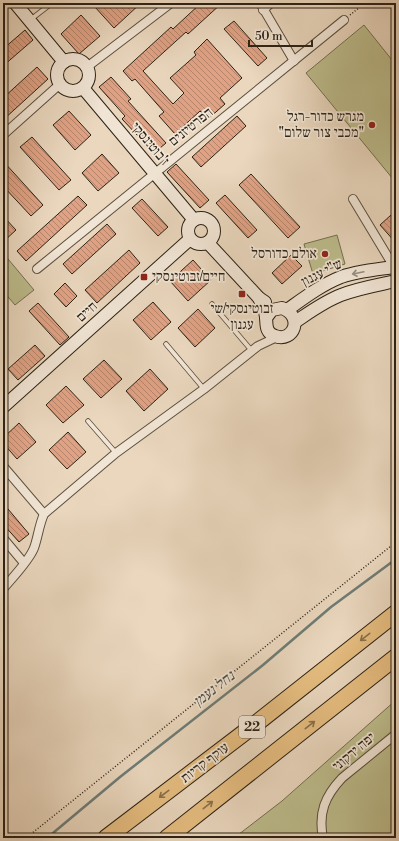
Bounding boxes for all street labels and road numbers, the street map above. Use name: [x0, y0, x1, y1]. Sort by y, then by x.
street label: הפרטיזנים: [165, 104, 217, 150]
street label: ז'בוטינסקי: [127, 119, 173, 169]
street label: ש"י עגנון: [298, 255, 346, 291]
street label: חיים: [73, 298, 101, 326]
road number: 22: [239, 716, 265, 738]
street label: יפה ירקוני: [329, 729, 379, 775]
street label: עוקף קריות: [177, 739, 233, 787]

